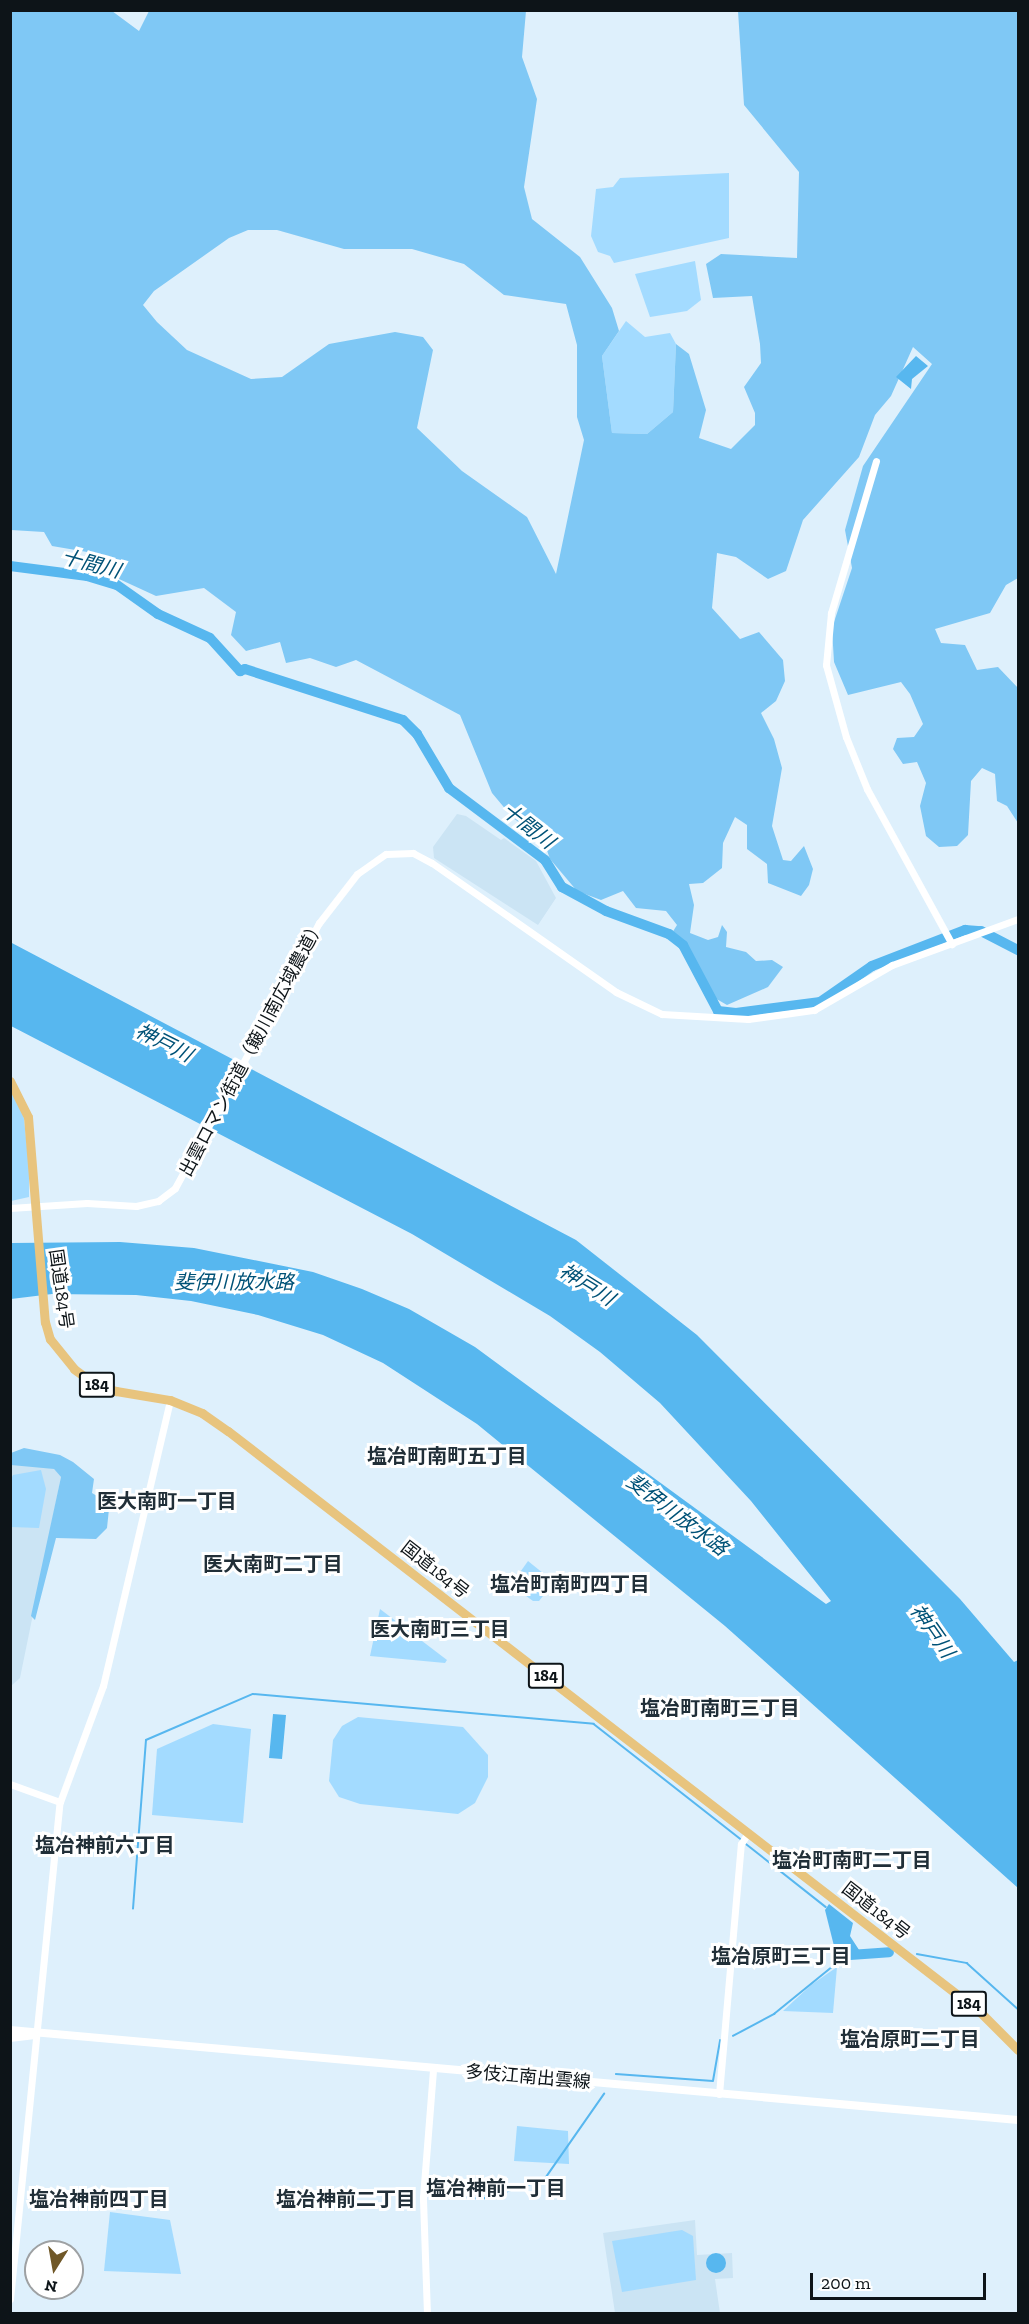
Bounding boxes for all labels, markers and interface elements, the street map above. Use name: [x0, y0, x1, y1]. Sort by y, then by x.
water label: 十間川: [59, 545, 123, 583]
water label: 十間川: [497, 798, 559, 854]
street label: 出雲ロマン街道（簸川南広域農道）: [175, 916, 329, 1180]
water label: 神戸川: [132, 1019, 196, 1067]
street label: 国道184号: [45, 1248, 77, 1330]
water label: 神戸川: [555, 1259, 619, 1311]
water label: 斐伊川放水路: [174, 1270, 294, 1294]
road number: 184: [78, 1372, 116, 1398]
district label: 塩冶町南町五丁目: [367, 1444, 527, 1468]
water label: 斐伊川放水路: [622, 1469, 732, 1561]
district label: 医大南町一丁目: [97, 1489, 237, 1513]
street label: 国道184号: [397, 1537, 473, 1603]
district label: 医大南町二丁目: [203, 1552, 343, 1576]
district label: 塩冶町南町四丁目: [490, 1572, 650, 1596]
water label: 神戸川: [905, 1600, 959, 1662]
district label: 医大南町三丁目: [370, 1617, 510, 1641]
road number: 184: [526, 1663, 566, 1689]
district label: 塩冶町南町三丁目: [640, 1696, 800, 1720]
district label: 塩冶神前六丁目: [35, 1833, 175, 1857]
district label: 塩冶町南町二丁目: [772, 1848, 932, 1872]
street label: 国道184号: [838, 1878, 914, 1944]
district label: 塩冶原町三丁目: [711, 1944, 851, 1968]
road number: 184: [950, 1991, 988, 2017]
district label: 塩冶原町二丁目: [840, 2027, 980, 2051]
street label: 多伎江南出雲線: [464, 2061, 592, 2093]
district label: 塩冶神前一丁目: [426, 2176, 566, 2200]
district label: 塩冶神前四丁目: [29, 2187, 169, 2211]
district label: 塩冶神前二丁目: [276, 2187, 416, 2211]
north arrow: [24, 2240, 84, 2300]
scale bar: [813, 2261, 988, 2299]
text: 200 m: [821, 2272, 871, 2294]
text: N: [43, 2276, 59, 2297]

